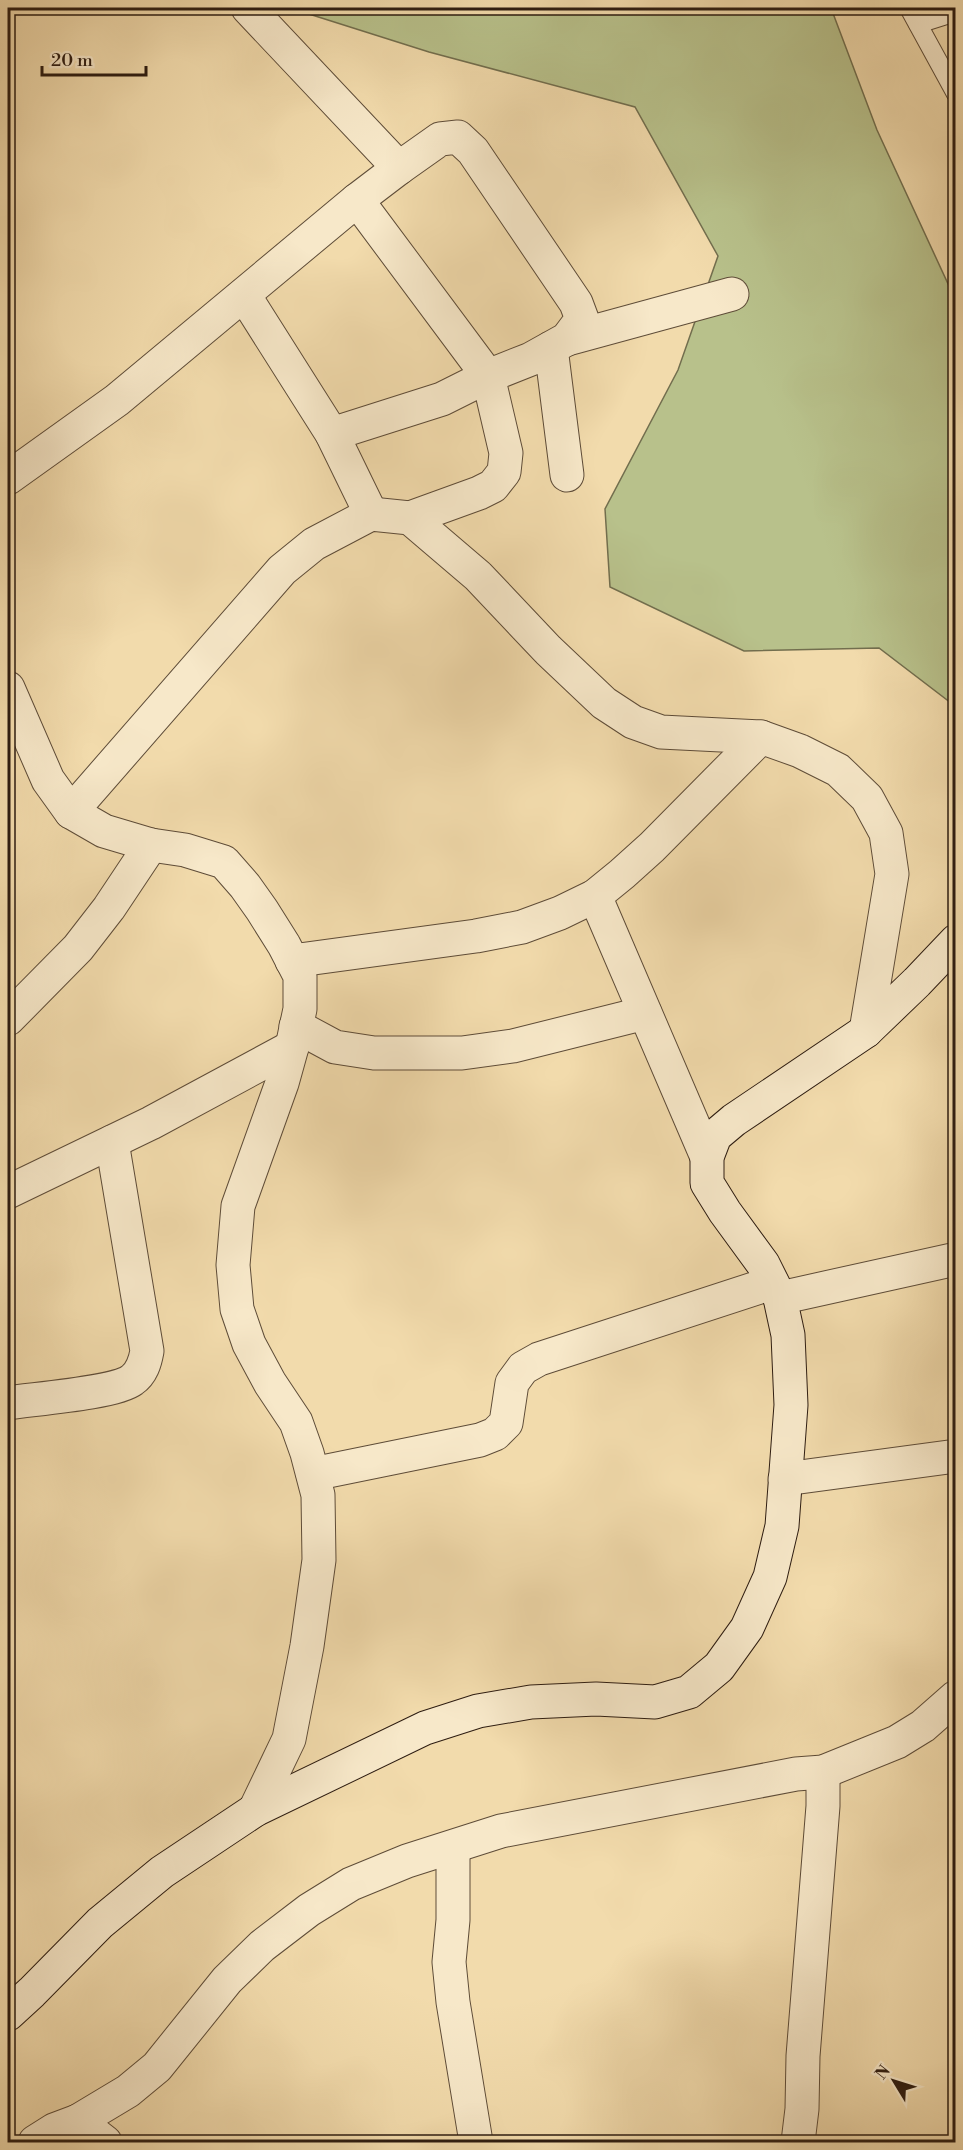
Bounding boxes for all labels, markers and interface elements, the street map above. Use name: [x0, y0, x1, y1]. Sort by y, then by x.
scale bar: [42, 39, 146, 77]
text: 20 m: [51, 49, 93, 72]
north arrow: [864, 2051, 924, 2111]
text: N: [871, 2061, 895, 2084]

